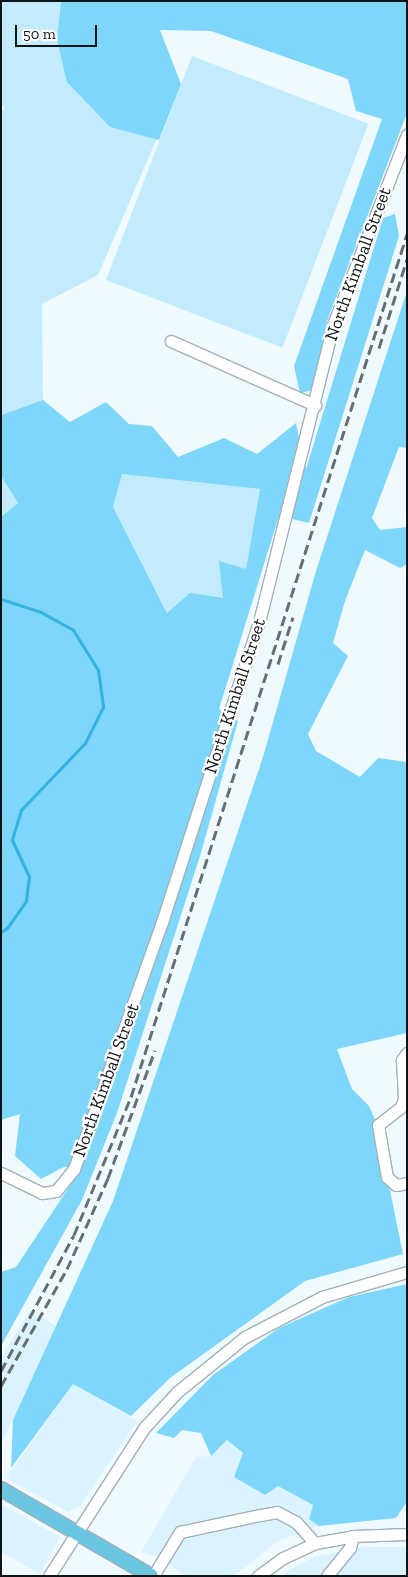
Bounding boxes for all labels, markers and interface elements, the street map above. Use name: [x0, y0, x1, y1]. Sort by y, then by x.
scale bar: [18, 15, 100, 47]
text: 50 m: [23, 25, 56, 43]
street label: North Kimball Street: [320, 184, 396, 344]
street label: North Kimball Street: [200, 616, 270, 776]
street label: North Kimball Street: [68, 1000, 144, 1160]

